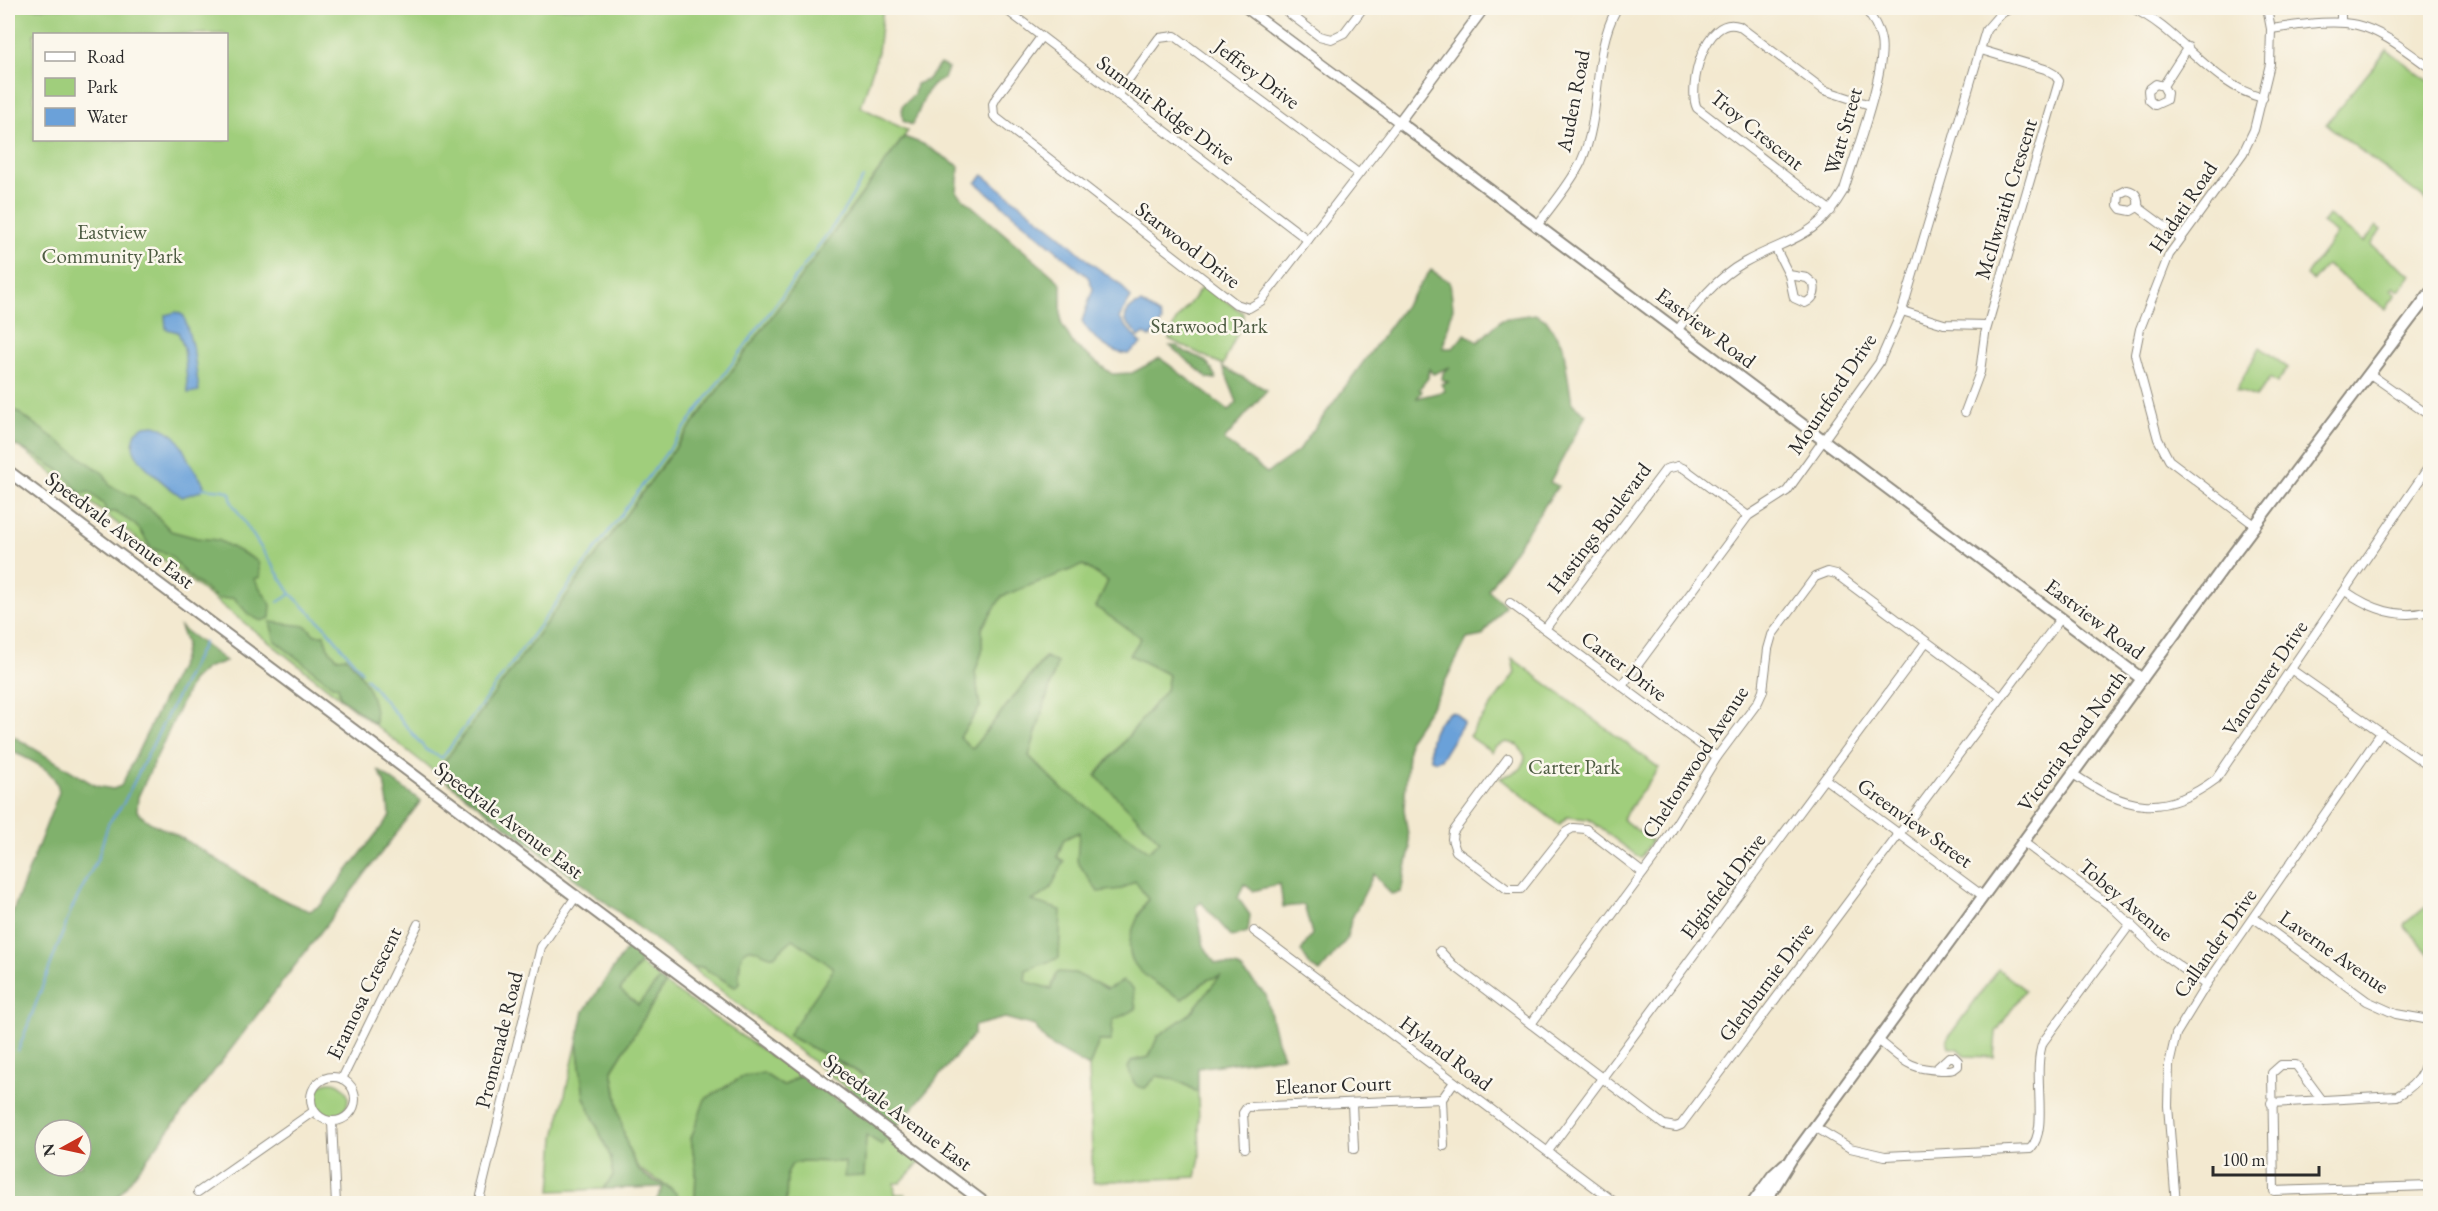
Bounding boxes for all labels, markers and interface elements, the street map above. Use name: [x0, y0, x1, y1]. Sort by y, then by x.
street label: Jeffrey Drive: [1207, 31, 1306, 115]
legend: [33, 33, 228, 141]
text: Road: [87, 45, 126, 68]
street label: Auden Road: [1549, 47, 1596, 155]
street label: Summit Ridge Drive: [1092, 49, 1241, 171]
text: Park: [87, 75, 118, 98]
street label: Troy Crescent: [1705, 84, 1810, 176]
street label: Watt Street: [1817, 84, 1868, 177]
text: Water: [87, 105, 128, 128]
street label: McIlwraith Crescent: [1968, 115, 2043, 282]
street label: Hadati Road: [2142, 156, 2223, 258]
street label: Starwood Drive: [1130, 195, 1246, 294]
park label: Eastview Community Park: [41, 218, 184, 269]
street label: Eastview Road: [1651, 281, 1762, 374]
park label: Starwood Park: [1150, 312, 1269, 339]
street label: Mountford Drive: [1781, 328, 1882, 460]
street label: Hastings Boulevard: [1541, 457, 1657, 599]
street label: Speedvale Avenue East: [40, 465, 200, 595]
street label: Eastview Road: [2040, 572, 2151, 665]
street label: Vancouver Drive: [2216, 615, 2313, 741]
street label: Carter Drive: [1576, 624, 1673, 707]
street label: Victoria Road North: [2011, 664, 2132, 817]
street label: Cheltonwood Avenue: [1635, 680, 1754, 843]
park label: Carter Park: [1528, 753, 1621, 780]
street label: Speedvale Avenue East: [429, 755, 589, 885]
street label: Greenview Street: [1852, 772, 1979, 874]
street label: Elginfield Drive: [1674, 827, 1771, 944]
street label: Tobey Avenue: [2074, 852, 2179, 947]
street label: Callander Drive: [2167, 883, 2262, 1003]
street label: Laverne Avenue: [2274, 904, 2394, 999]
street label: Glenburnie Drive: [1712, 917, 1819, 1047]
street label: Eramosa Crescent: [320, 922, 407, 1064]
street label: Promenade Road: [468, 968, 529, 1111]
street label: Hyland Road: [1394, 1009, 1498, 1097]
street label: Speedvale Avenue East: [818, 1047, 978, 1177]
street label: Eleanor Court: [1274, 1069, 1392, 1100]
north arrow: [33, 1118, 93, 1178]
scale bar: [2213, 1139, 2320, 1177]
text: N: [37, 1142, 60, 1158]
text: 100 m: [2222, 1148, 2266, 1171]

